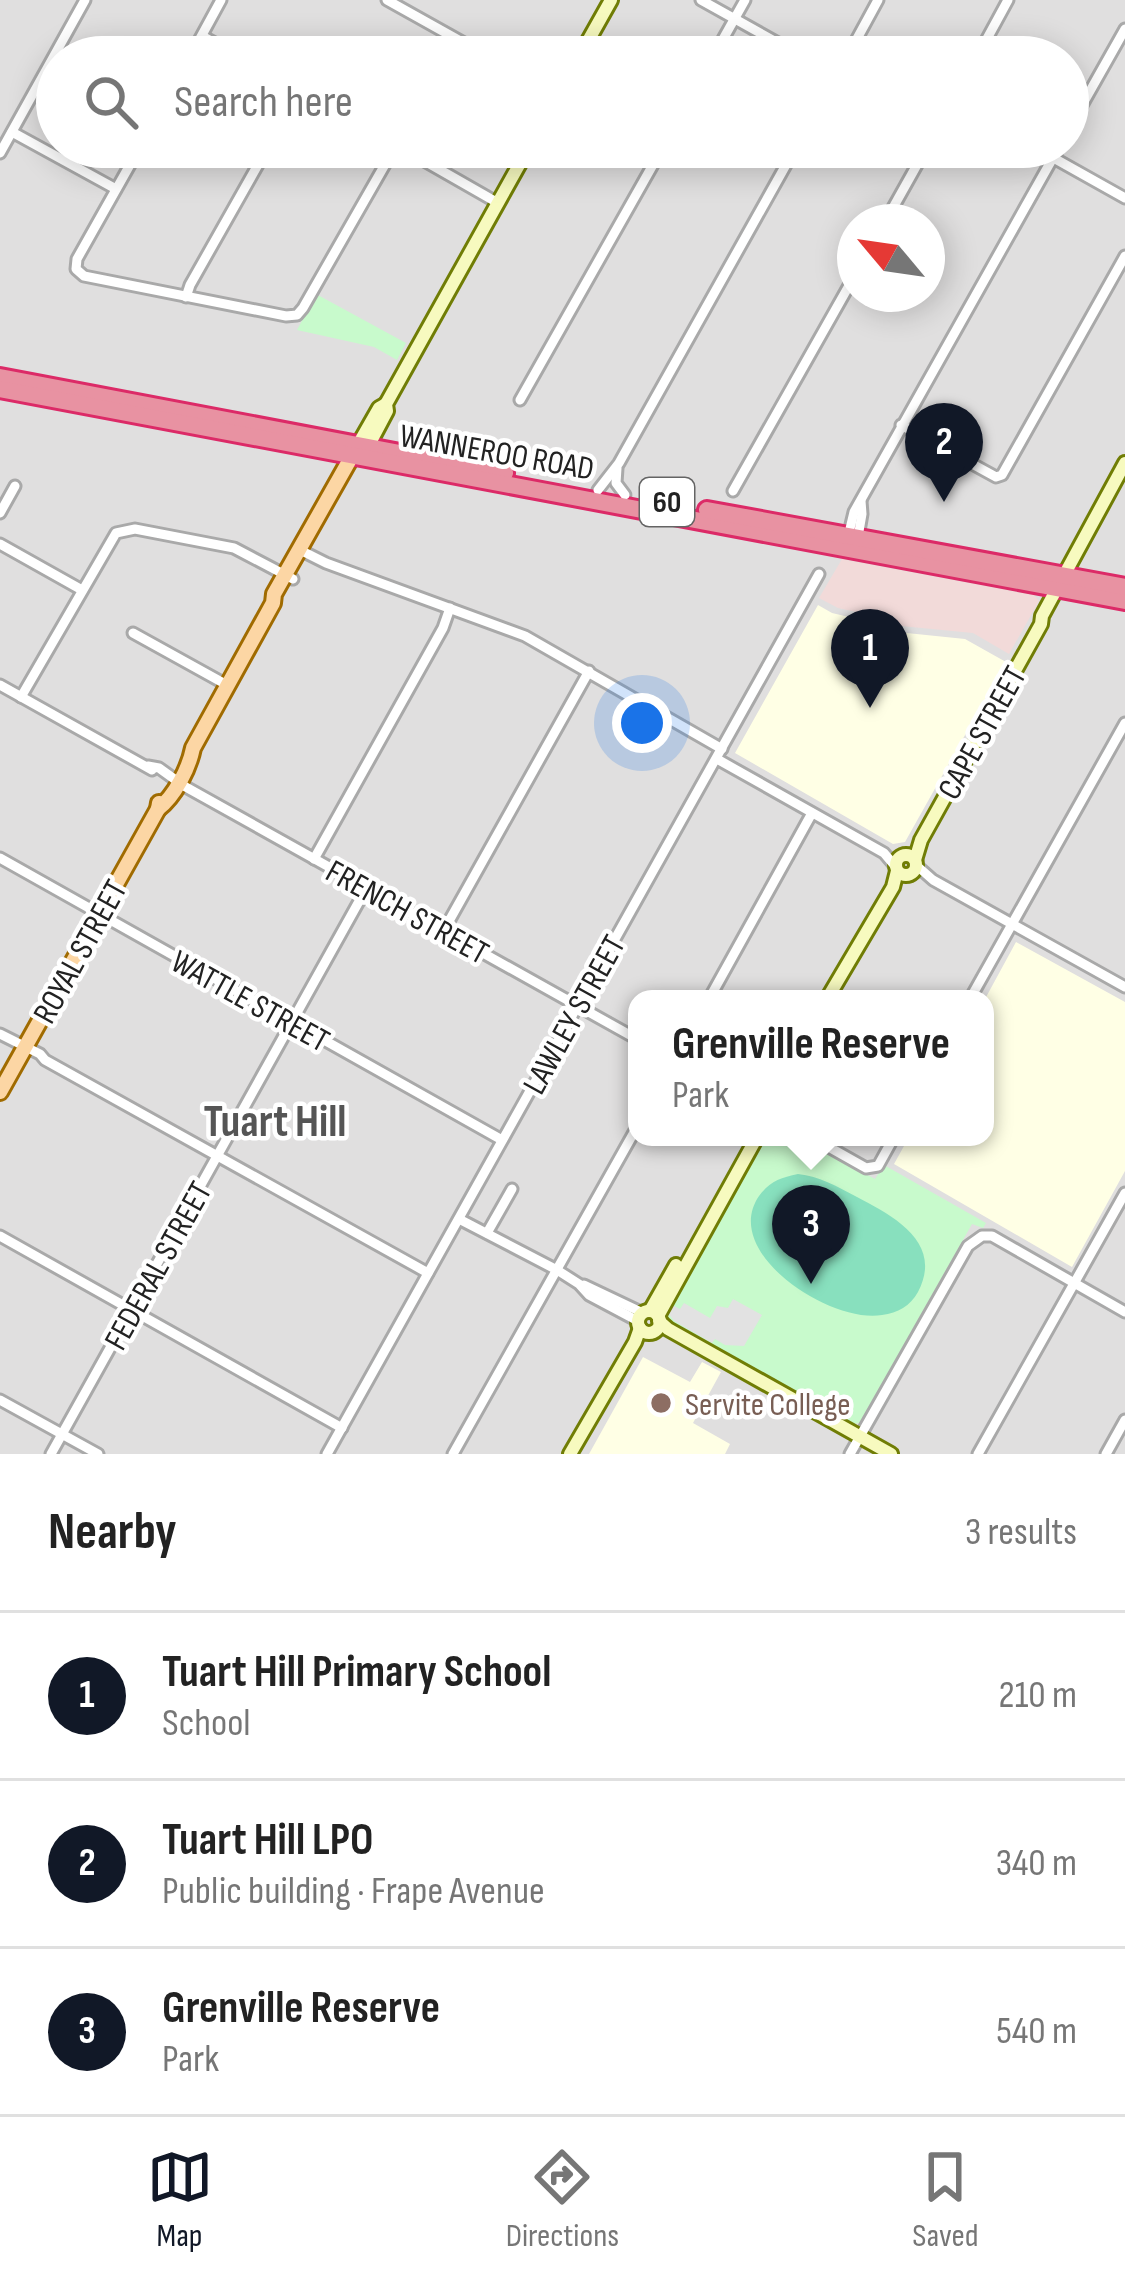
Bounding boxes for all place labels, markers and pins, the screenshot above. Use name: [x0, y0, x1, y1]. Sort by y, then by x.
pin: 2: [905, 403, 983, 502]
pin: 1: [831, 609, 909, 708]
pin: 3: [772, 1185, 850, 1284]
place label: Servite College: [685, 1385, 851, 1425]
marker: Servite College: [648, 1390, 674, 1416]

